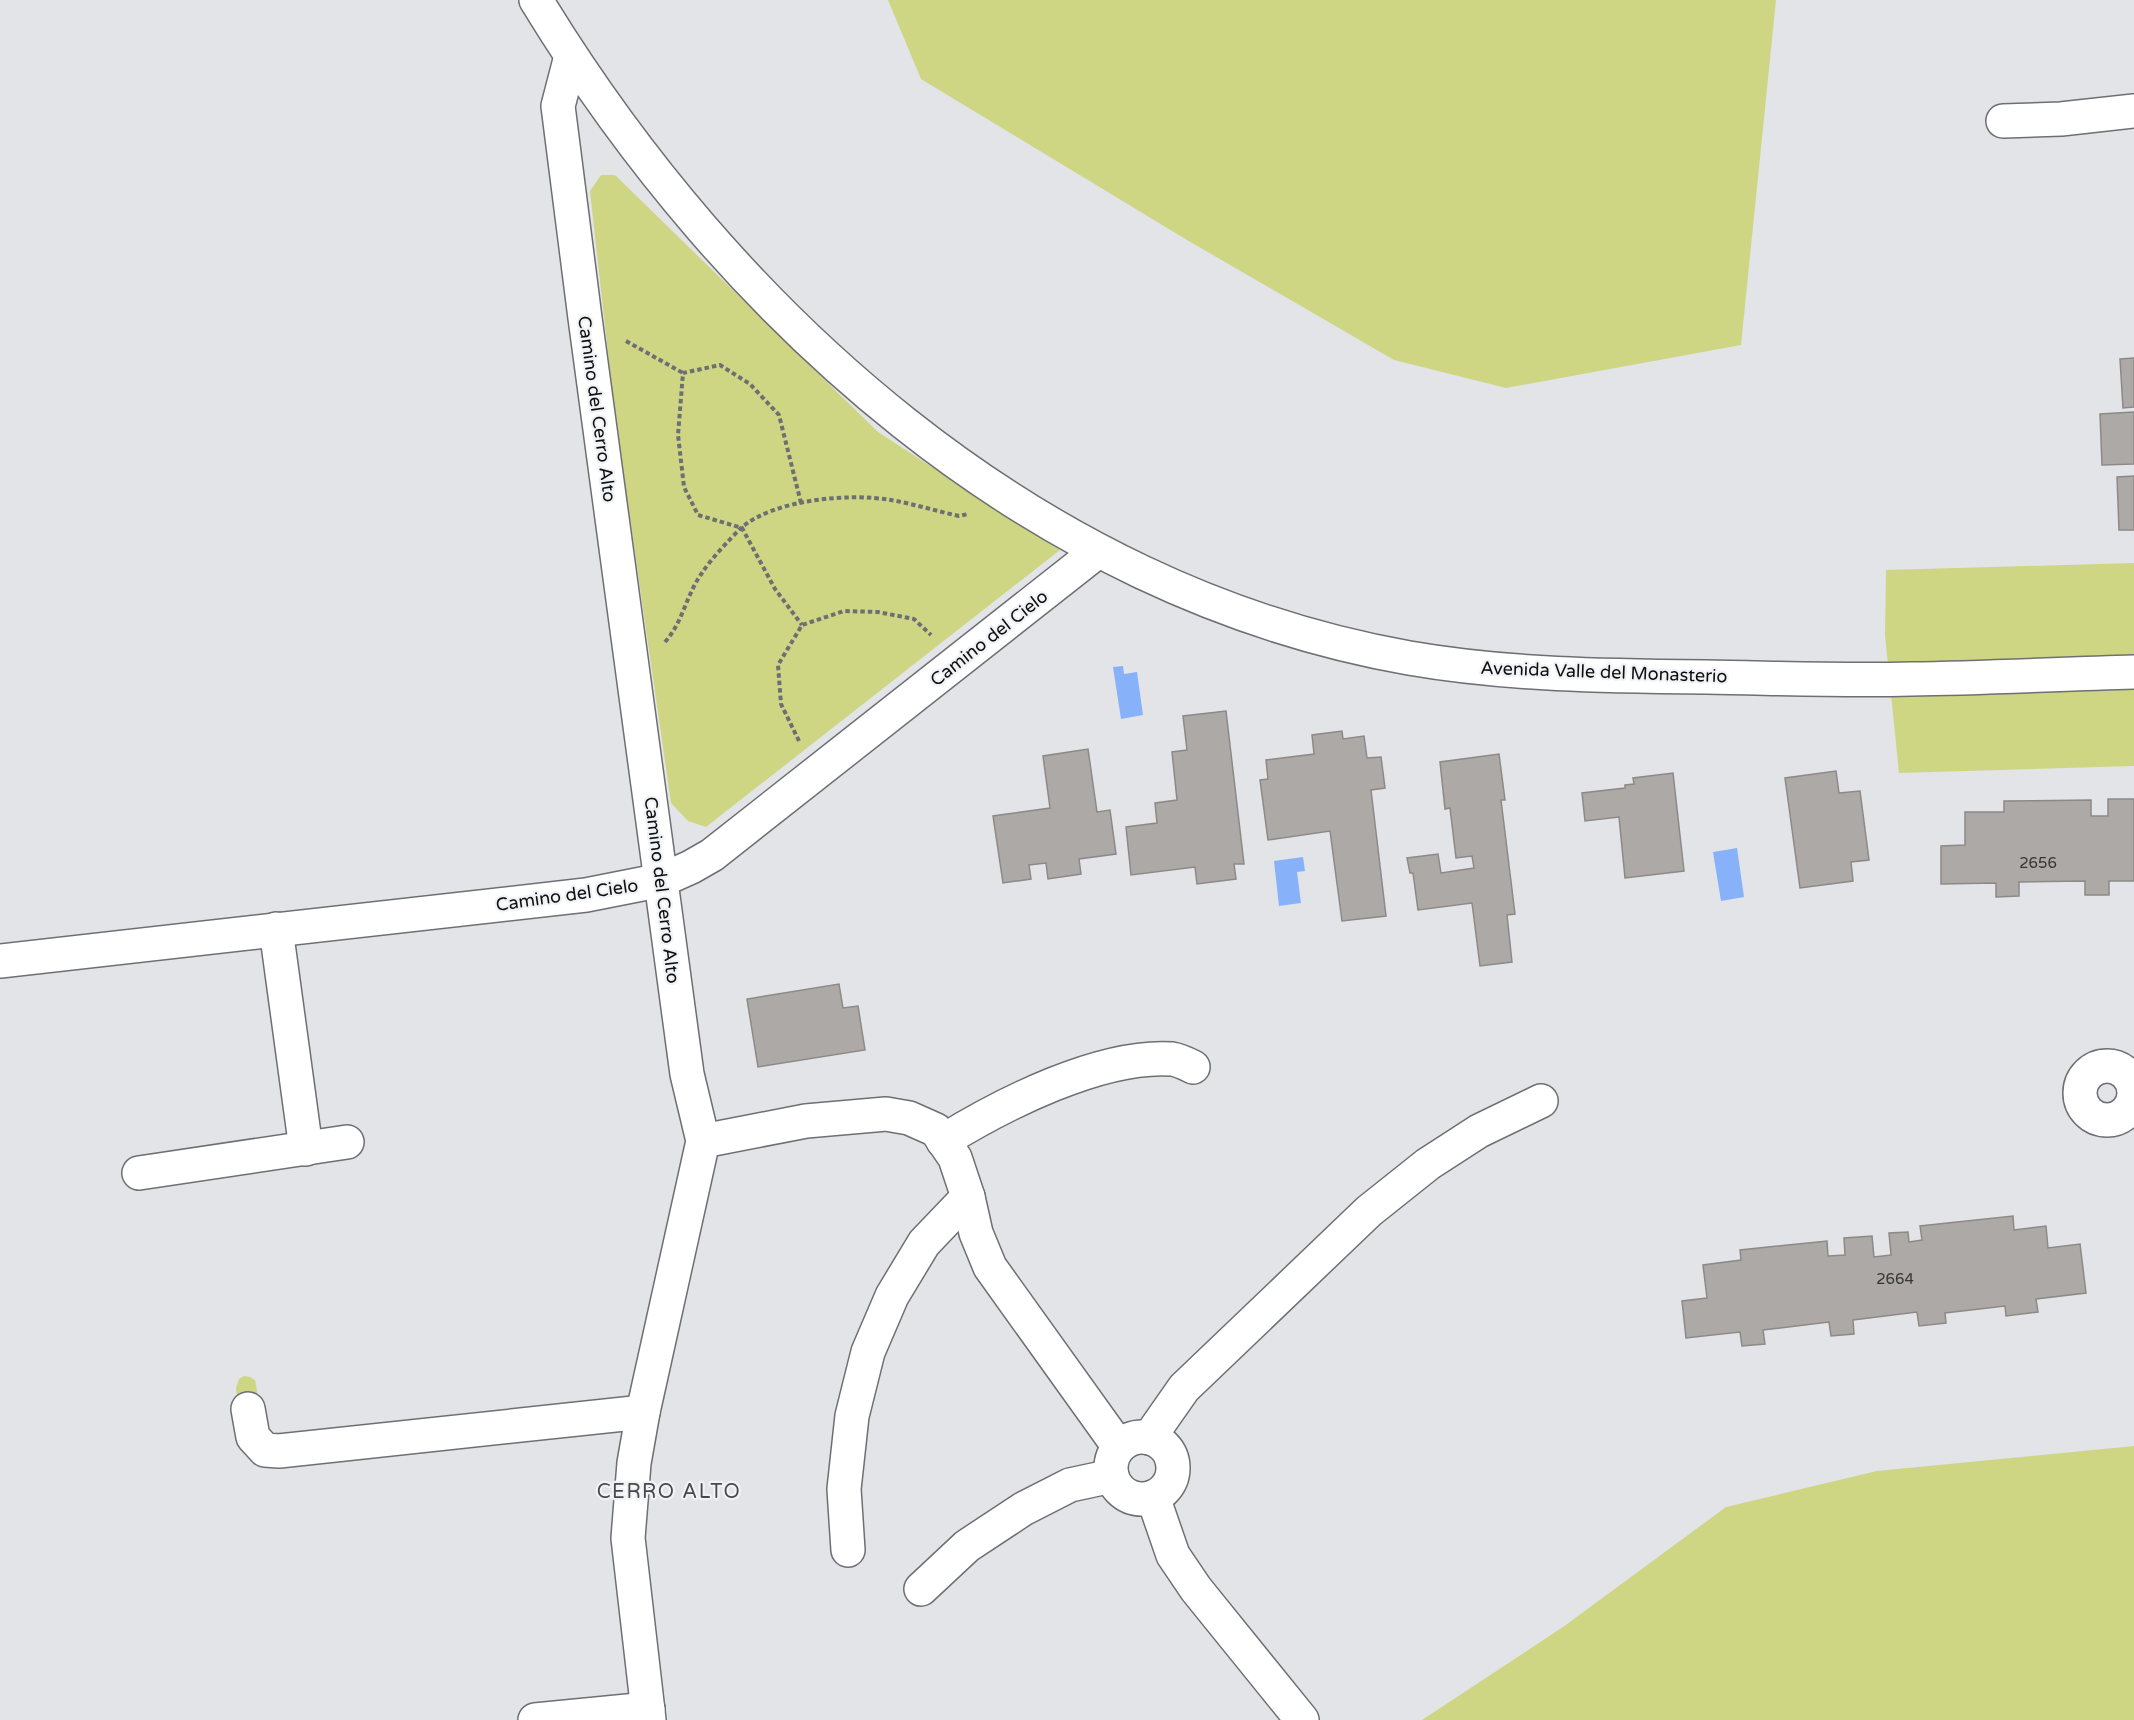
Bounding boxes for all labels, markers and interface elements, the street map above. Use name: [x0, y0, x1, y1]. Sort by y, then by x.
street label: Camino del Cerro Alto: [573, 314, 621, 504]
street label: Camino del Cielo: [926, 585, 1052, 691]
street label: Avenida Valle del Monasterio: [1480, 657, 1728, 687]
street label: Camino del Cerro Alto: [640, 795, 684, 985]
house number: 2656: [2019, 854, 2057, 872]
street label: Camino del Cielo: [494, 874, 640, 916]
house number: 2664: [1876, 1270, 1914, 1288]
district label: CERRO ALTO: [597, 1480, 741, 1504]

